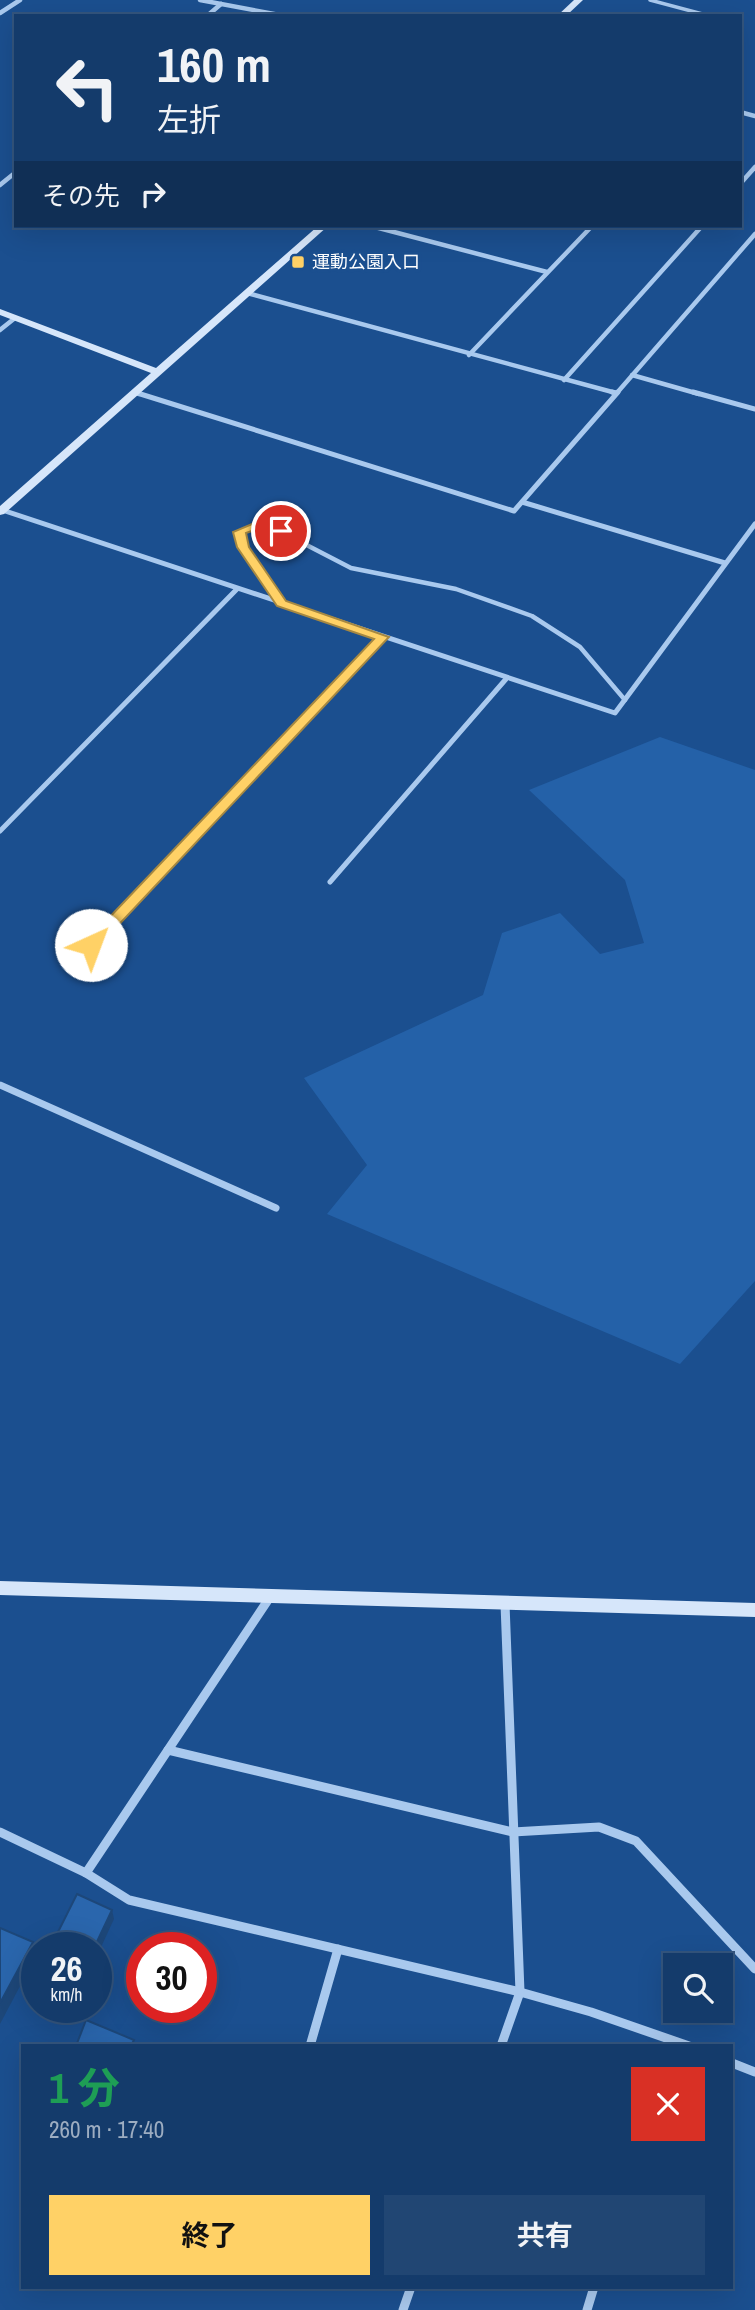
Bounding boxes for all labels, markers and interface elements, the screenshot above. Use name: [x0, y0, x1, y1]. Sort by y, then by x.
text: 160 m: [157, 31, 271, 97]
icon: left: [42, 42, 133, 133]
text: 左折: [157, 98, 221, 141]
icon: right: [134, 175, 172, 213]
text: その先: [42, 178, 120, 213]
place label: 運動公園入口: [312, 249, 420, 274]
marker: 運動公園入口: [290, 254, 306, 270]
pin: [251, 501, 311, 561]
icon: arrive: [262, 512, 300, 550]
position arrow: [54, 908, 128, 982]
speed limit sign: 30: [126, 1932, 217, 2023]
text: 26: [51, 1945, 82, 1992]
map controls: [663, 1953, 733, 2023]
button: search: [663, 1953, 733, 2023]
text: km/h: [51, 1982, 83, 2007]
text: 1 分: [49, 2060, 120, 2116]
button: close: [631, 2067, 705, 2141]
text: 260 m · 17:40: [49, 2114, 164, 2145]
button: 終了: [49, 2195, 370, 2275]
button: 共有: [384, 2195, 705, 2275]

